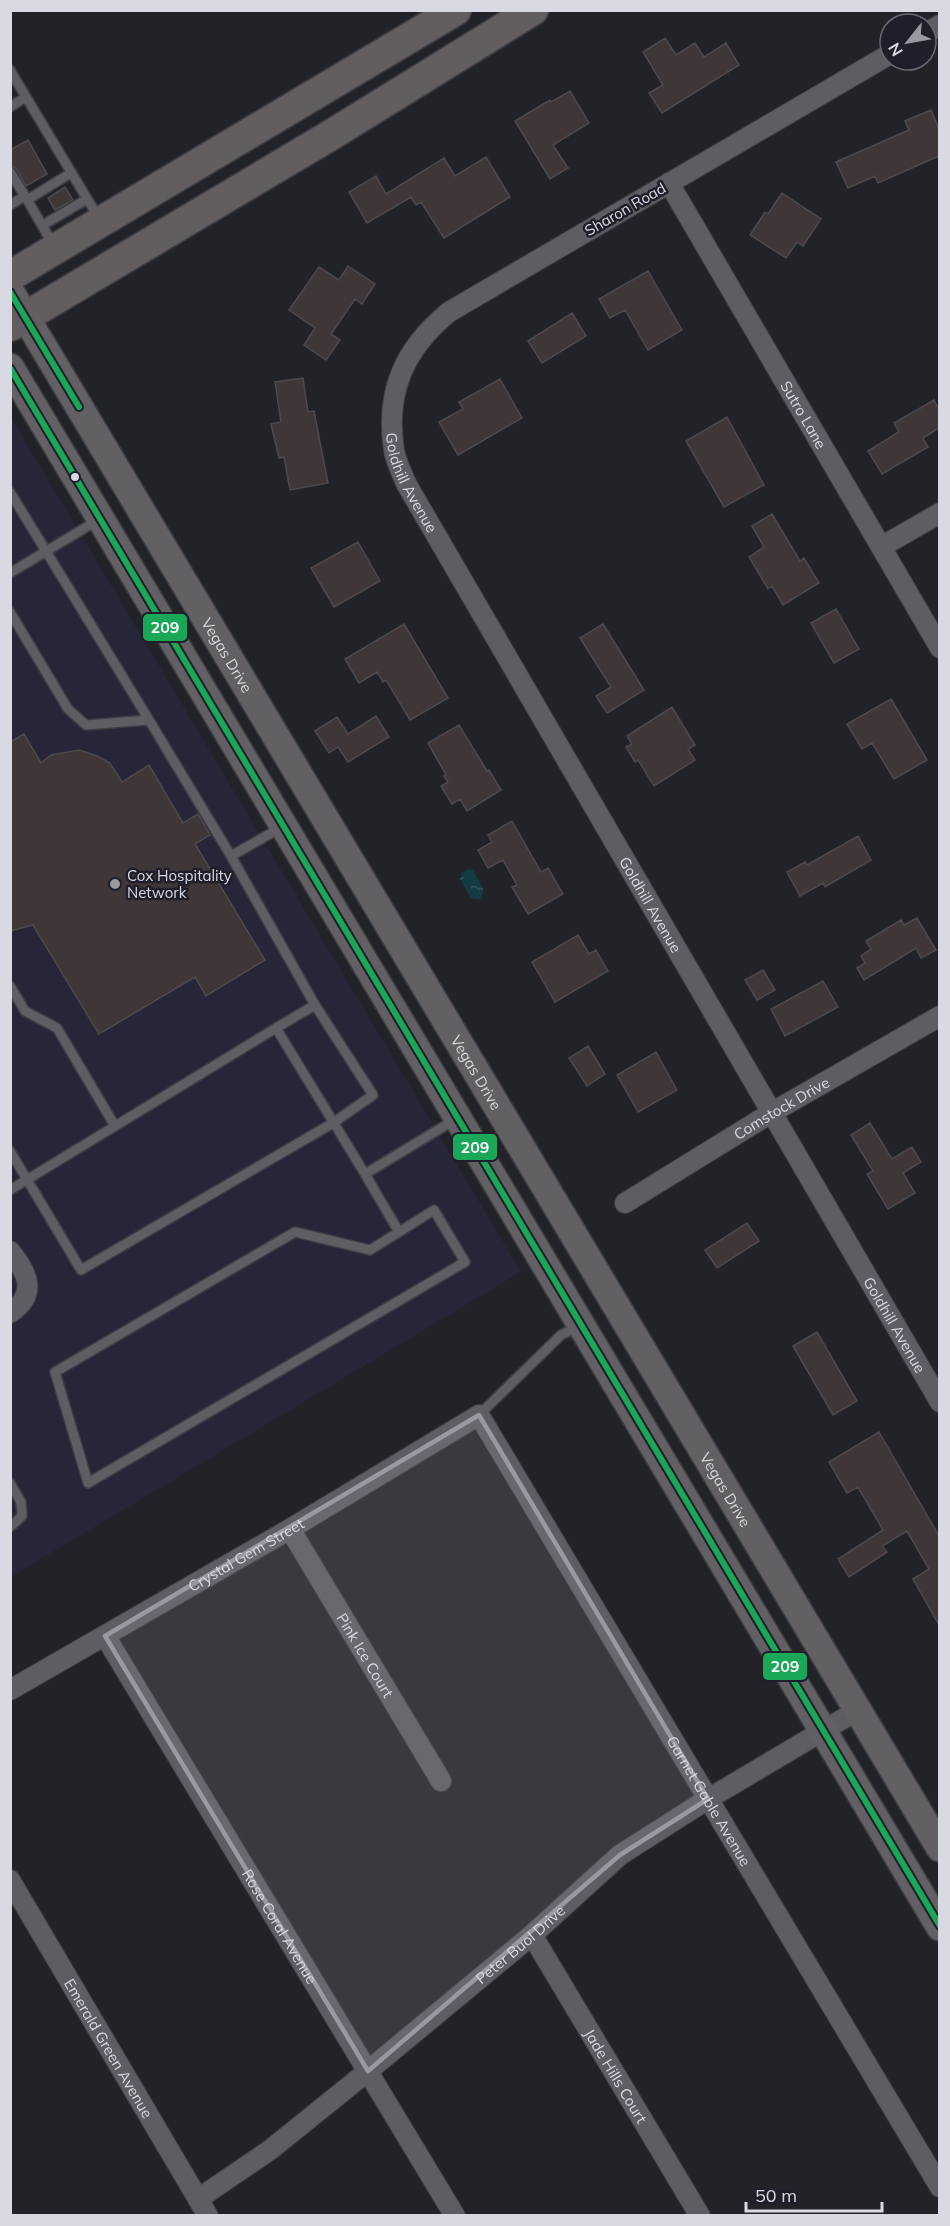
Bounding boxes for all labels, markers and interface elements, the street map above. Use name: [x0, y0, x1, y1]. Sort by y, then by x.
north arrow: [878, 12, 938, 72]
text: N: [883, 39, 907, 60]
street label: Sharon Road: [581, 178, 669, 240]
street label: Sutro Lane: [777, 377, 831, 452]
street label: Goldhill Avenue: [383, 432, 442, 536]
unlabelled marker: [69, 471, 81, 483]
line badge: 209: [142, 613, 188, 642]
street label: Vegas Drive: [198, 614, 257, 696]
text: 209: [151, 617, 179, 637]
street label: Goldhill Avenue: [615, 853, 686, 956]
place label: Cox Hospitality Network: [127, 866, 232, 902]
marker: Cox Hospitality Network: [108, 877, 122, 891]
street label: Vegas Drive: [447, 1032, 506, 1113]
street label: Comstock Drive: [730, 1072, 833, 1143]
line badge: 209: [452, 1133, 498, 1161]
text: 209: [461, 1137, 489, 1157]
street label: Goldhill Avenue: [860, 1273, 930, 1376]
street label: Vegas Drive: [696, 1449, 755, 1530]
street label: Crystal Gem Street: [184, 1513, 307, 1595]
street label: Pink Ice Court: [333, 1609, 398, 1701]
line badge: 209: [762, 1652, 808, 1681]
text: 209: [771, 1656, 799, 1676]
street label: Garnet Gable Avenue: [663, 1732, 756, 1869]
street label: Rose Coral Avenue: [238, 1865, 322, 1987]
street label: Peter Buol Drive: [471, 1901, 569, 1988]
street label: Emerald Green Avenue: [61, 1975, 157, 2121]
street label: Jade Hills Court: [581, 2025, 652, 2126]
scale bar: [746, 2175, 882, 2213]
text: 50 m: [755, 2184, 797, 2207]

